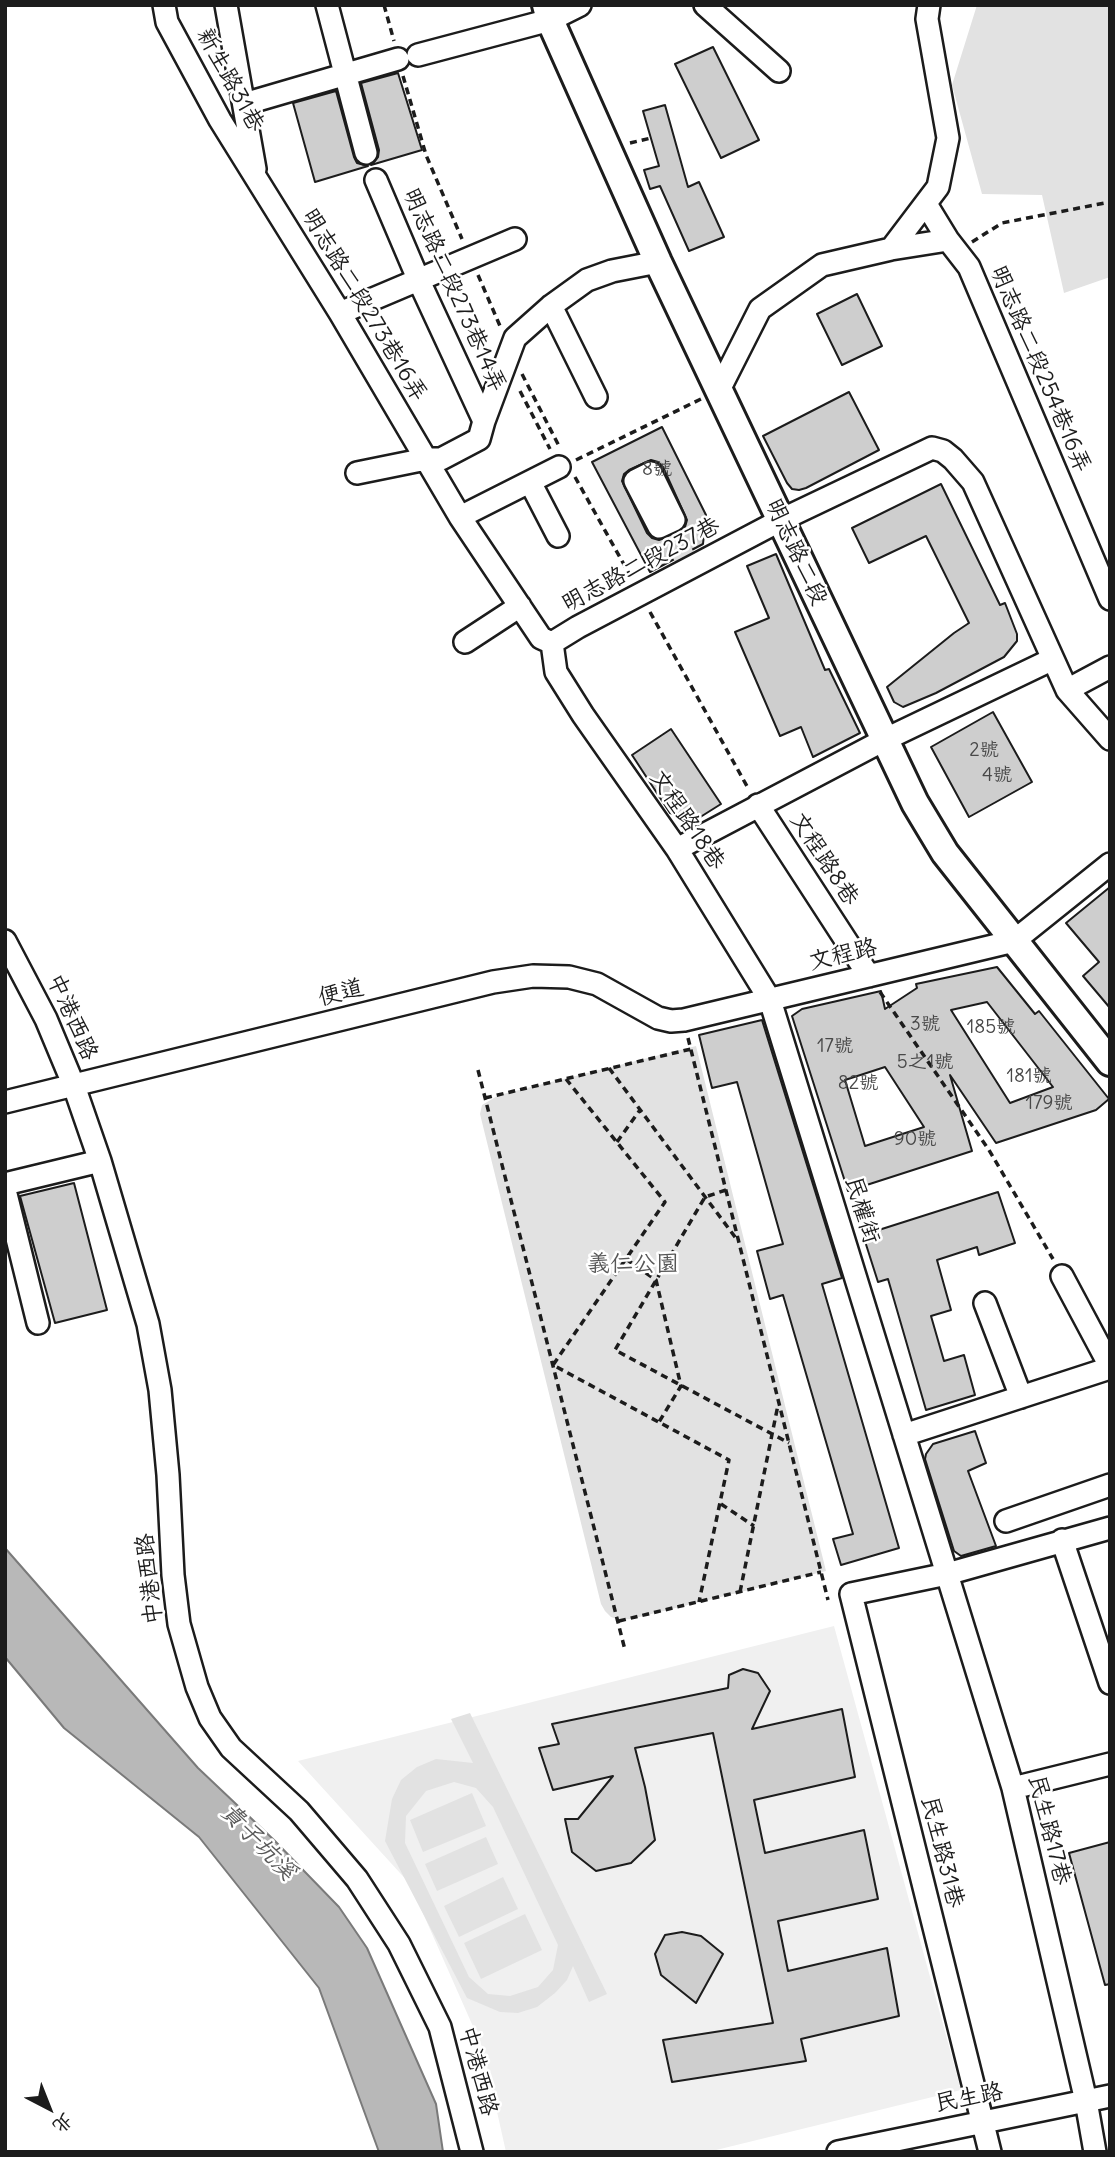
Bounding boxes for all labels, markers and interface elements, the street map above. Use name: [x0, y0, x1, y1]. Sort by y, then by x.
street label: 新生路31巷: [190, 23, 270, 137]
street label: 明志路二段273巷14弄: [397, 184, 511, 396]
street label: 明志路二段273巷16弄: [295, 203, 433, 407]
street label: 明志路二段254巷16弄: [984, 261, 1096, 477]
house number: 8號: [642, 459, 672, 481]
street label: 明志路二段: [759, 494, 833, 610]
street label: 明志路二段237巷: [557, 512, 725, 618]
house number: 2號: [969, 740, 999, 762]
street label: 文程路18巷: [644, 765, 730, 875]
house number: 4號: [982, 765, 1012, 787]
street label: 文程路8巷: [784, 807, 864, 911]
street label: 文程路: [806, 934, 880, 976]
street label: 中港西路: [41, 969, 103, 1065]
street label: 便道: [315, 974, 367, 1012]
house number: 3號: [910, 1014, 940, 1036]
house number: 185號: [967, 1017, 1015, 1039]
house number: 17號: [817, 1036, 853, 1058]
house number: 5之1號: [897, 1052, 953, 1074]
house number: 181號: [1006, 1066, 1052, 1088]
house number: 82號: [838, 1073, 878, 1095]
house number: 179號: [1026, 1093, 1072, 1115]
house number: 90號: [894, 1129, 936, 1151]
street label: 民權街: [839, 1173, 885, 1247]
park label: 義仁公園: [587, 1250, 679, 1278]
street label: 中港西路: [131, 1532, 169, 1626]
street label: 民生路17巷: [1022, 1772, 1076, 1888]
street label: 民生路31巷: [915, 1793, 969, 1911]
water label: 貴子坑溪: [214, 1797, 302, 1887]
street label: 中港西路: [453, 2023, 503, 2119]
north arrow: [14, 2073, 84, 2143]
street label: 民生路: [933, 2078, 1005, 2118]
text: 北: [48, 2108, 78, 2139]

